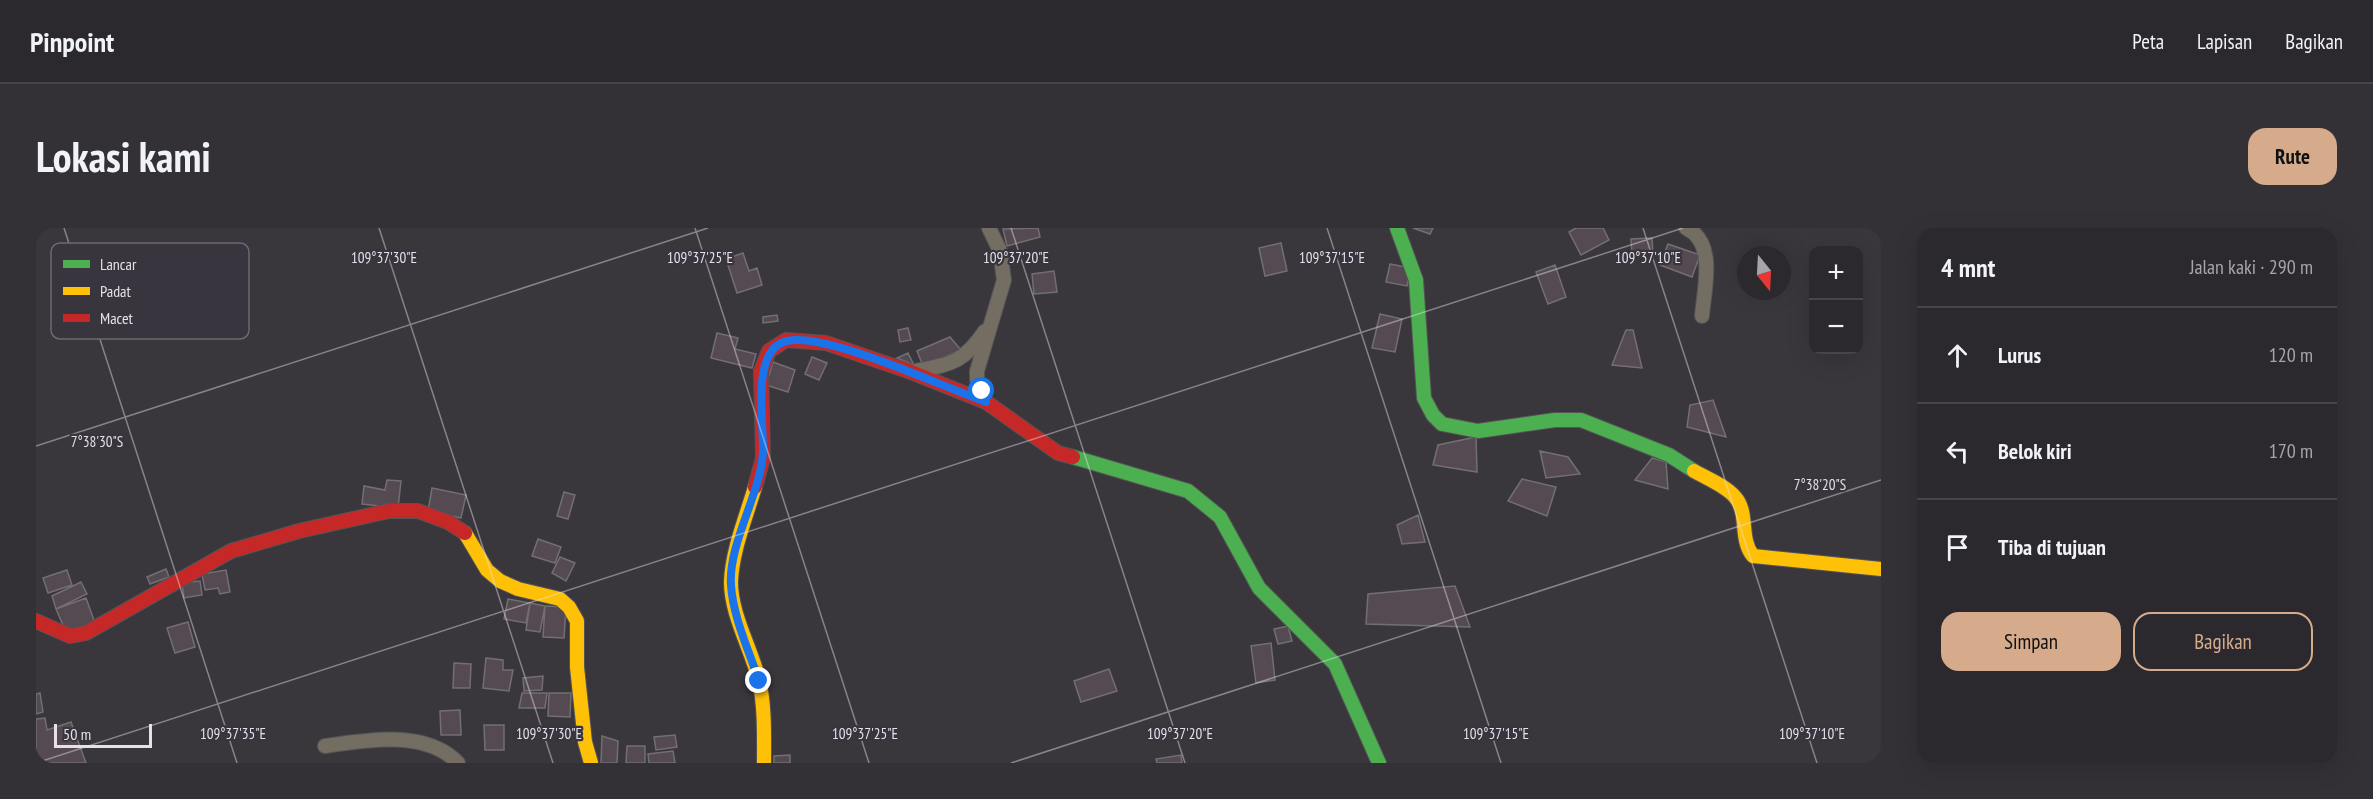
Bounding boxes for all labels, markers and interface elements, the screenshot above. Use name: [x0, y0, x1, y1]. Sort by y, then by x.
text: Pinpoint: [30, 23, 114, 60]
text: Peta: [2132, 28, 2164, 55]
text: Lapisan: [2197, 28, 2252, 55]
text: Bagikan: [2285, 28, 2343, 55]
button: Rute: [2248, 128, 2337, 185]
text: Lokasi kami: [36, 129, 211, 184]
legend: [51, 243, 249, 339]
north arrow: [1737, 246, 1791, 300]
map controls: [1809, 246, 1863, 354]
button: +: [1809, 246, 1863, 300]
text: 109°37'30"E: [351, 248, 417, 267]
text: 109°37'25"E: [667, 248, 733, 267]
text: 109°37'20"E: [983, 248, 1049, 267]
text: 109°37'15"E: [1299, 248, 1365, 267]
text: 109°37'10"E: [1615, 248, 1681, 267]
text: 4 mnt: [1941, 251, 1995, 284]
text: Lancar: [100, 254, 137, 274]
text: Jalan kaki · 290 m: [2190, 254, 2313, 280]
text: Padat: [100, 281, 132, 301]
button: −: [1809, 300, 1863, 354]
text: Macet: [100, 308, 134, 328]
icon: ahead: [1941, 339, 1974, 372]
text: Lurus: [1998, 341, 2041, 369]
text: 120 m: [2269, 342, 2313, 368]
route start: [968, 377, 994, 403]
text: 7°38'30"S: [71, 432, 123, 451]
icon: left: [1941, 435, 1974, 468]
text: Belok kiri: [1998, 437, 2072, 465]
text: 170 m: [2269, 438, 2313, 464]
text: 7°38'20"S: [1794, 475, 1846, 494]
icon: arrive: [1941, 531, 1974, 564]
text: Tiba di tujuan: [1998, 533, 2106, 561]
button: Simpan: [1941, 612, 2121, 671]
button: Bagikan: [2133, 612, 2313, 671]
route end: [745, 667, 771, 693]
scale bar: [54, 721, 152, 748]
text: 50 m: [63, 724, 91, 744]
text: 109°37'35"E: [200, 724, 266, 743]
text: 109°37'30"E: [516, 724, 582, 743]
text: 109°37'25"E: [832, 724, 898, 743]
text: 109°37'20"E: [1147, 724, 1213, 743]
text: 109°37'15"E: [1463, 724, 1529, 743]
text: 109°37'10"E: [1779, 724, 1845, 743]

